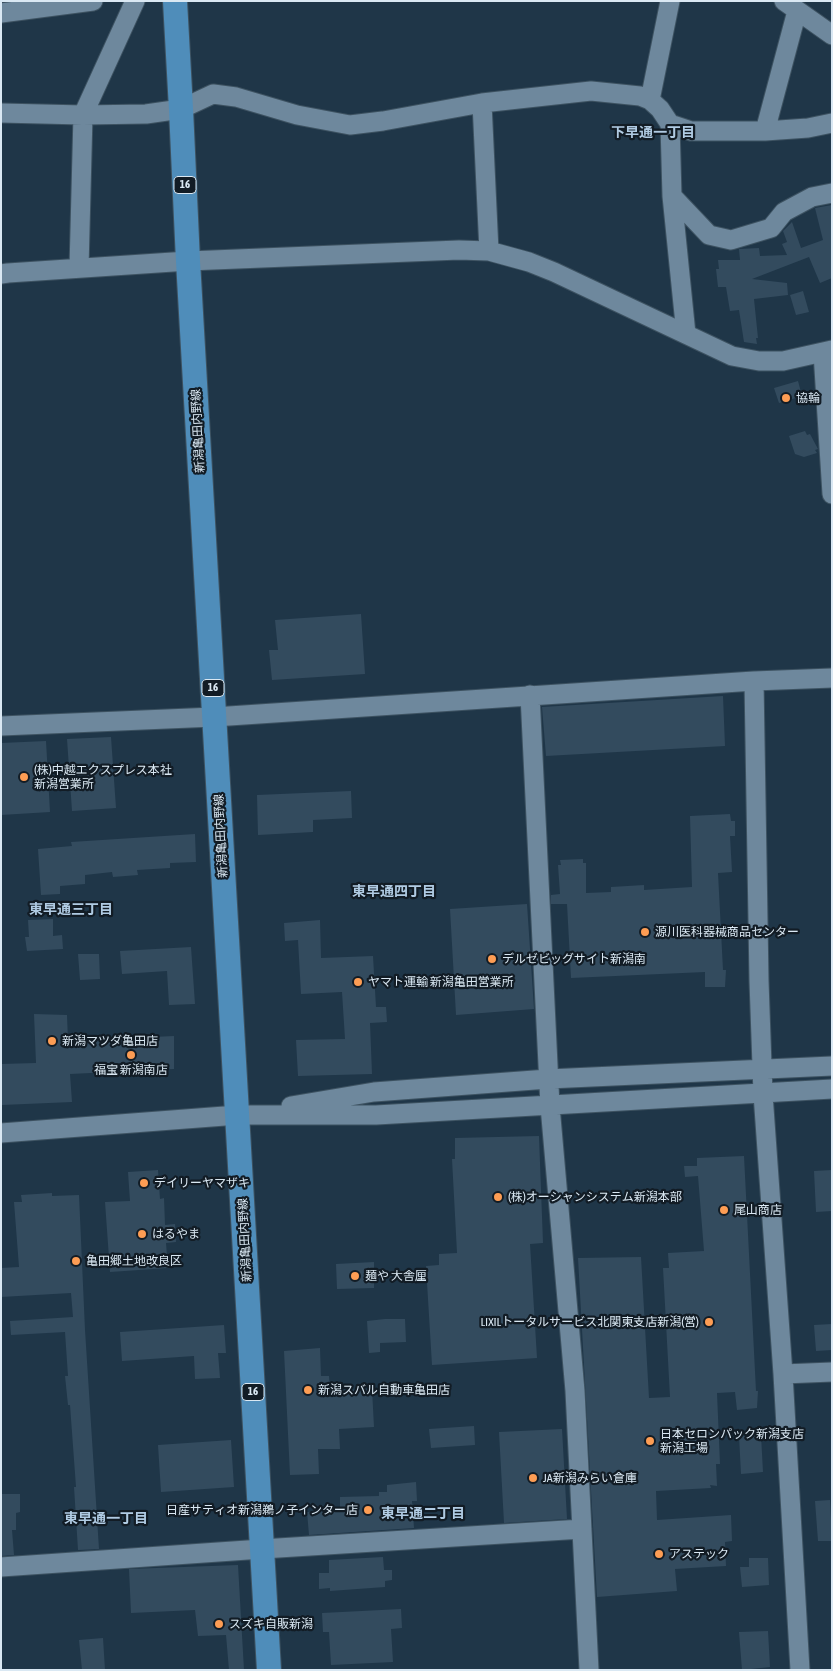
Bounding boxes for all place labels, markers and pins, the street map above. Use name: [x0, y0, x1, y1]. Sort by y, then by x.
place label: 協輪: [796, 391, 820, 405]
marker: 協輪: [780, 392, 792, 404]
place label: (株)中越エクスプレス本社 新潟営業所: [34, 763, 172, 791]
marker: (株)中越エクスプレス本社 新潟営業所: [18, 771, 30, 783]
place label: 源川医科器械商品センター: [655, 925, 799, 939]
marker: 源川医科器械商品センター: [639, 926, 651, 938]
place label: デルゼビッグサイト新潟南: [502, 952, 646, 966]
marker: デルゼビッグサイト新潟南: [486, 953, 498, 965]
place label: ヤマト運輸 新潟亀田営業所: [368, 975, 514, 989]
marker: ヤマト運輸 新潟亀田営業所: [352, 976, 364, 988]
place label: 新潟マツダ亀田店: [62, 1034, 158, 1048]
marker: 新潟マツダ亀田店: [46, 1035, 58, 1047]
marker: 福宝 新潟南店: [125, 1049, 137, 1061]
place label: 福宝 新潟南店: [94, 1063, 168, 1077]
place label: デイリーヤマザキ: [154, 1176, 250, 1190]
marker: デイリーヤマザキ: [138, 1177, 150, 1189]
place label: (株)オーシャンシステム新潟本部: [508, 1190, 682, 1204]
marker: (株)オーシャンシステム新潟本部: [492, 1191, 504, 1203]
place label: 尾山商店: [734, 1203, 782, 1217]
marker: 尾山商店: [718, 1204, 730, 1216]
place label: はるやま: [152, 1227, 200, 1241]
marker: はるやま: [136, 1228, 148, 1240]
place label: 亀田郷土地改良区: [86, 1254, 182, 1268]
marker: 亀田郷土地改良区: [70, 1255, 82, 1267]
place label: 麺や 大舎厘: [365, 1269, 427, 1283]
marker: 麺や 大舎厘: [349, 1270, 361, 1282]
place label: LIXILトータルサービス北関東支店新潟(営): [480, 1315, 699, 1329]
marker: LIXILトータルサービス北関東支店新潟(営): [703, 1316, 715, 1328]
place label: 新潟スバル自動車亀田店: [318, 1383, 450, 1397]
marker: 新潟スバル自動車亀田店: [302, 1384, 314, 1396]
place label: 日本セロンパック新潟支店 新潟工場: [660, 1427, 804, 1455]
marker: 日本セロンパック新潟支店 新潟工場: [644, 1435, 656, 1447]
place label: JA新潟みらい倉庫: [543, 1471, 637, 1485]
marker: JA新潟みらい倉庫: [527, 1472, 539, 1484]
place label: 日産サティオ新潟鵜ノ子インター店: [166, 1503, 358, 1517]
marker: 日産サティオ新潟鵜ノ子インター店: [362, 1504, 374, 1516]
place label: アステック: [669, 1547, 729, 1561]
marker: アステック: [653, 1548, 665, 1560]
place label: スズキ自販新潟: [229, 1617, 313, 1631]
marker: スズキ自販新潟: [213, 1618, 225, 1630]

